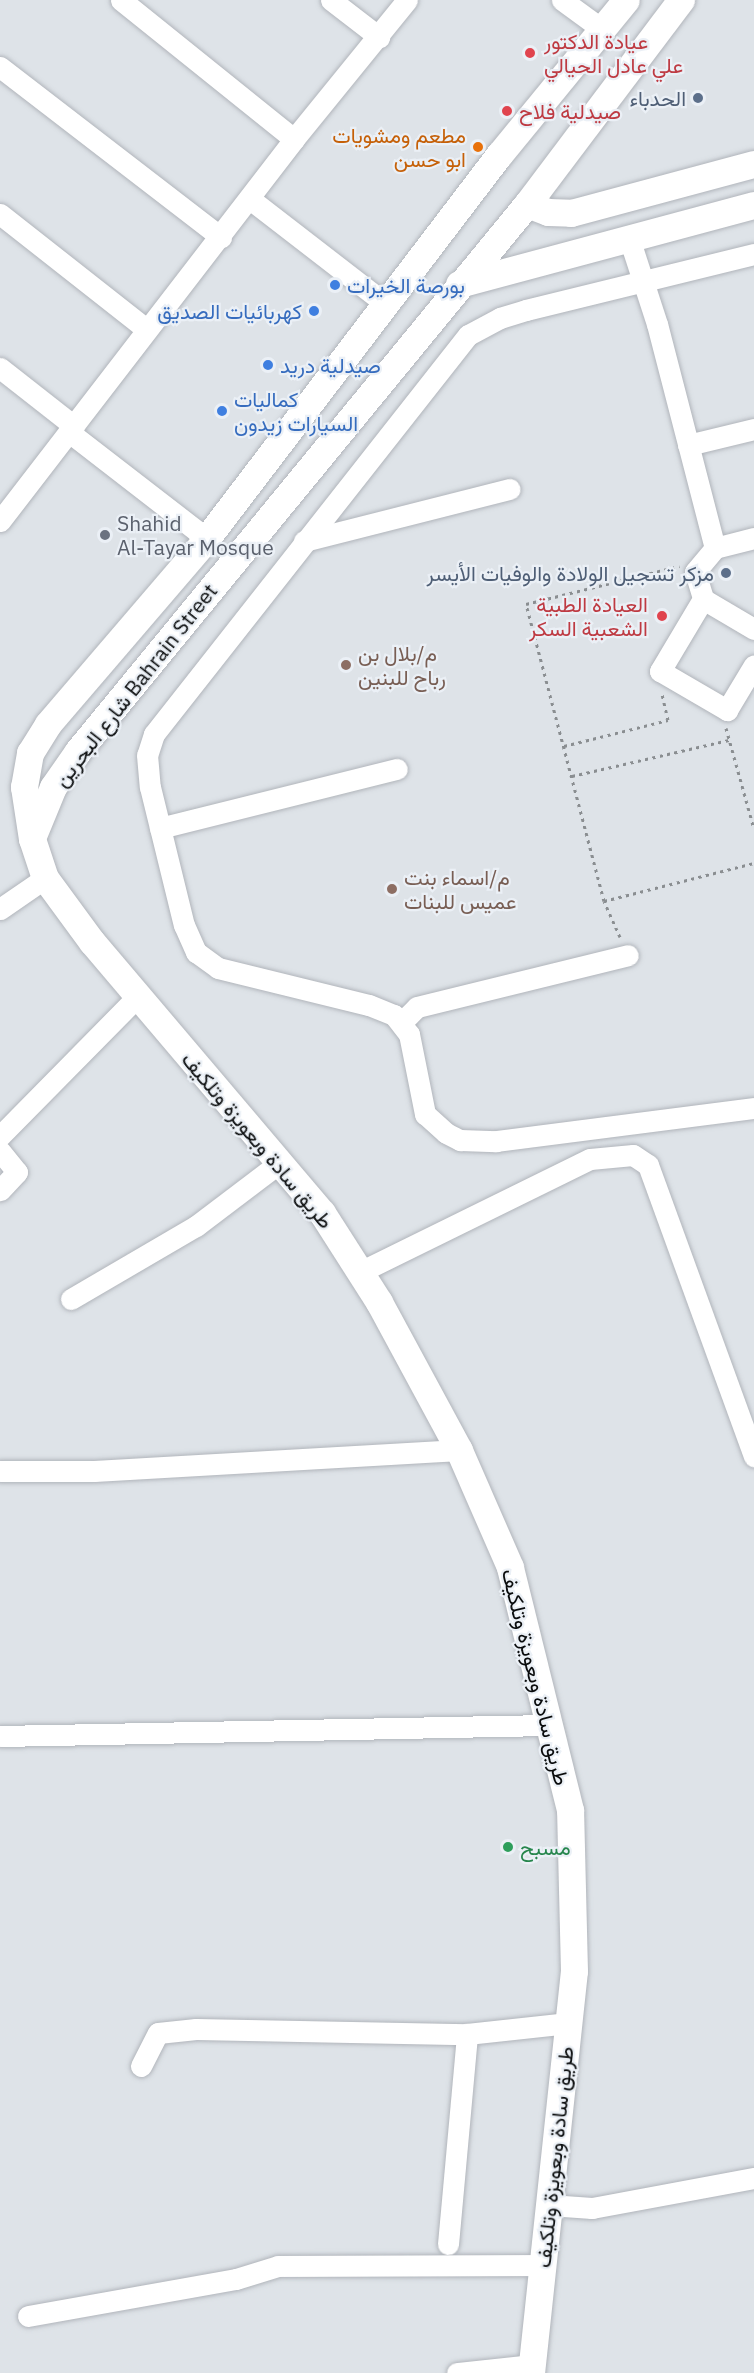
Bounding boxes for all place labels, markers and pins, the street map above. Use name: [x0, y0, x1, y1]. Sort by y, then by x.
place label: عيادة الدكتور علي عادل الحيالي: [544, 28, 683, 78]
marker: عيادة الدكتور علي عادل الحيالي: [521, 44, 539, 62]
place label: الحدباء: [629, 85, 686, 111]
marker: الحدباء: [691, 91, 705, 105]
place label: صيدلية فلاح: [519, 98, 621, 124]
marker: صيدلية فلاح: [500, 104, 514, 118]
place label: مطعم ومشويات ابو حسن: [332, 122, 466, 172]
marker: مطعم ومشويات ابو حسن: [471, 140, 485, 154]
place label: بورصة الخيرات: [347, 272, 465, 298]
marker: بورصة الخيرات: [328, 278, 342, 292]
place label: كهربائيات الصديق: [157, 298, 302, 324]
marker: كهربائيات الصديق: [307, 304, 321, 318]
place label: صيدلية دريد: [280, 352, 381, 378]
marker: صيدلية دريد: [261, 358, 275, 372]
place label: كماليات السيارات زيدون: [234, 386, 358, 436]
marker: كماليات السيارات زيدون: [215, 404, 229, 418]
place label: Shahid Al-Tayar Mosque: [117, 510, 274, 560]
marker: Shahid Al-Tayar Mosque: [98, 528, 112, 542]
place label: مزكر تسجيل الولادة والوفيات الأيسر: [427, 560, 714, 586]
marker: مزكر تسجيل الولادة والوفيات الأيسر: [719, 566, 733, 580]
place label: العيادة الطبية الشعبية السكر: [529, 591, 648, 641]
marker: العيادة الطبية الشعبية السكر: [653, 607, 671, 625]
place label: م/بلال بن رباح للبنين: [358, 640, 446, 690]
marker: م/بلال بن رباح للبنين: [339, 658, 353, 672]
place label: م/اسماء بنت عميس للبنات: [404, 864, 516, 914]
marker: م/اسماء بنت عميس للبنات: [385, 882, 399, 896]
place label: مسبح: [520, 1834, 571, 1860]
marker: مسبح: [501, 1840, 515, 1854]

